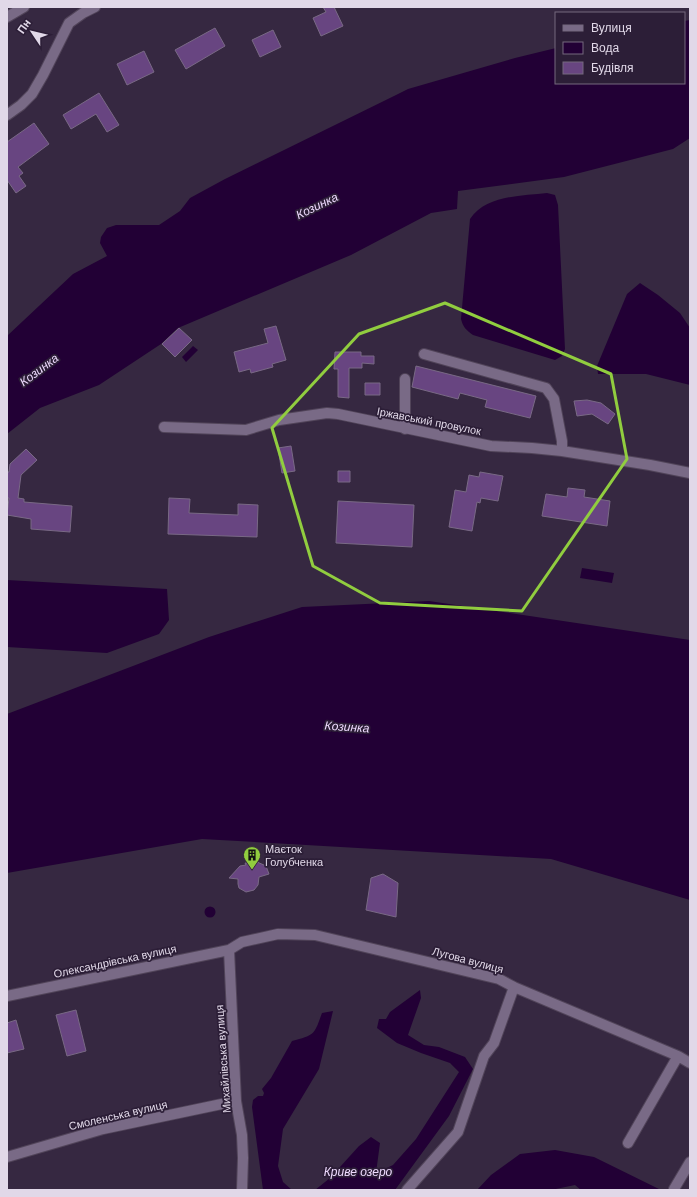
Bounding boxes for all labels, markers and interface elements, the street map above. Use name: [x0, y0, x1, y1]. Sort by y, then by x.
north arrow: [12, 12, 52, 52]
legend: [555, 12, 685, 84]
text: Пн: [14, 16, 34, 36]
text: Вулиця: [591, 20, 632, 36]
text: Вода: [591, 40, 619, 56]
text: Будівля: [591, 60, 633, 76]
water label: Козинка: [293, 189, 341, 223]
water label: Козинка: [16, 350, 62, 390]
street label: Іржавський провулок: [376, 404, 483, 438]
water label: Козинка: [324, 717, 370, 737]
place label: Маєток Голубченка: [265, 842, 324, 869]
building icon: Маєток Голубченка: [242, 845, 262, 870]
street label: Олександрівська вулиця: [52, 941, 178, 981]
street label: Лугова вулиця: [431, 944, 505, 976]
street label: Михайлівська вулиця: [212, 1004, 234, 1114]
street label: Смоленська вулиця: [67, 1097, 169, 1133]
water label: Криве озеро: [324, 1164, 393, 1180]

